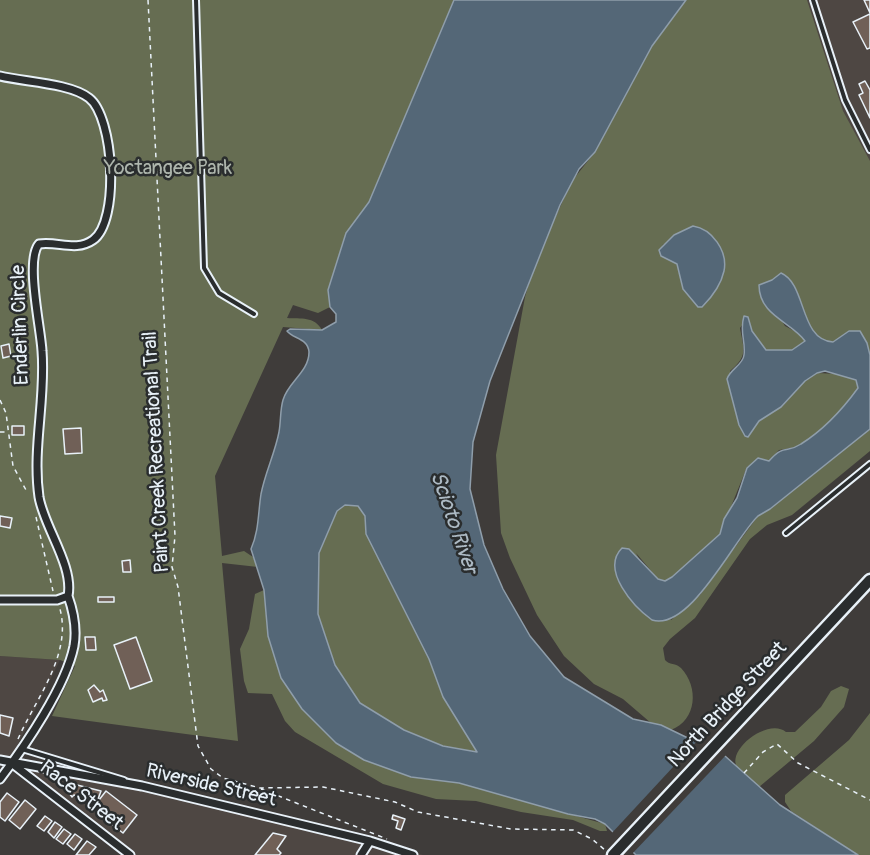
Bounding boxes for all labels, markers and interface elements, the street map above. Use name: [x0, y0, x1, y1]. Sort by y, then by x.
park label: Yoctangee Park: [104, 157, 232, 181]
street label: Enderlin Circle: [7, 264, 35, 386]
street label: Paint Creek Recreational Trail: [139, 331, 175, 573]
water label: Scioto River: [424, 469, 482, 577]
street label: North Bridge Street: [664, 637, 792, 773]
street label: Race Street: [34, 756, 128, 836]
street label: Riverside Street: [144, 759, 278, 813]

